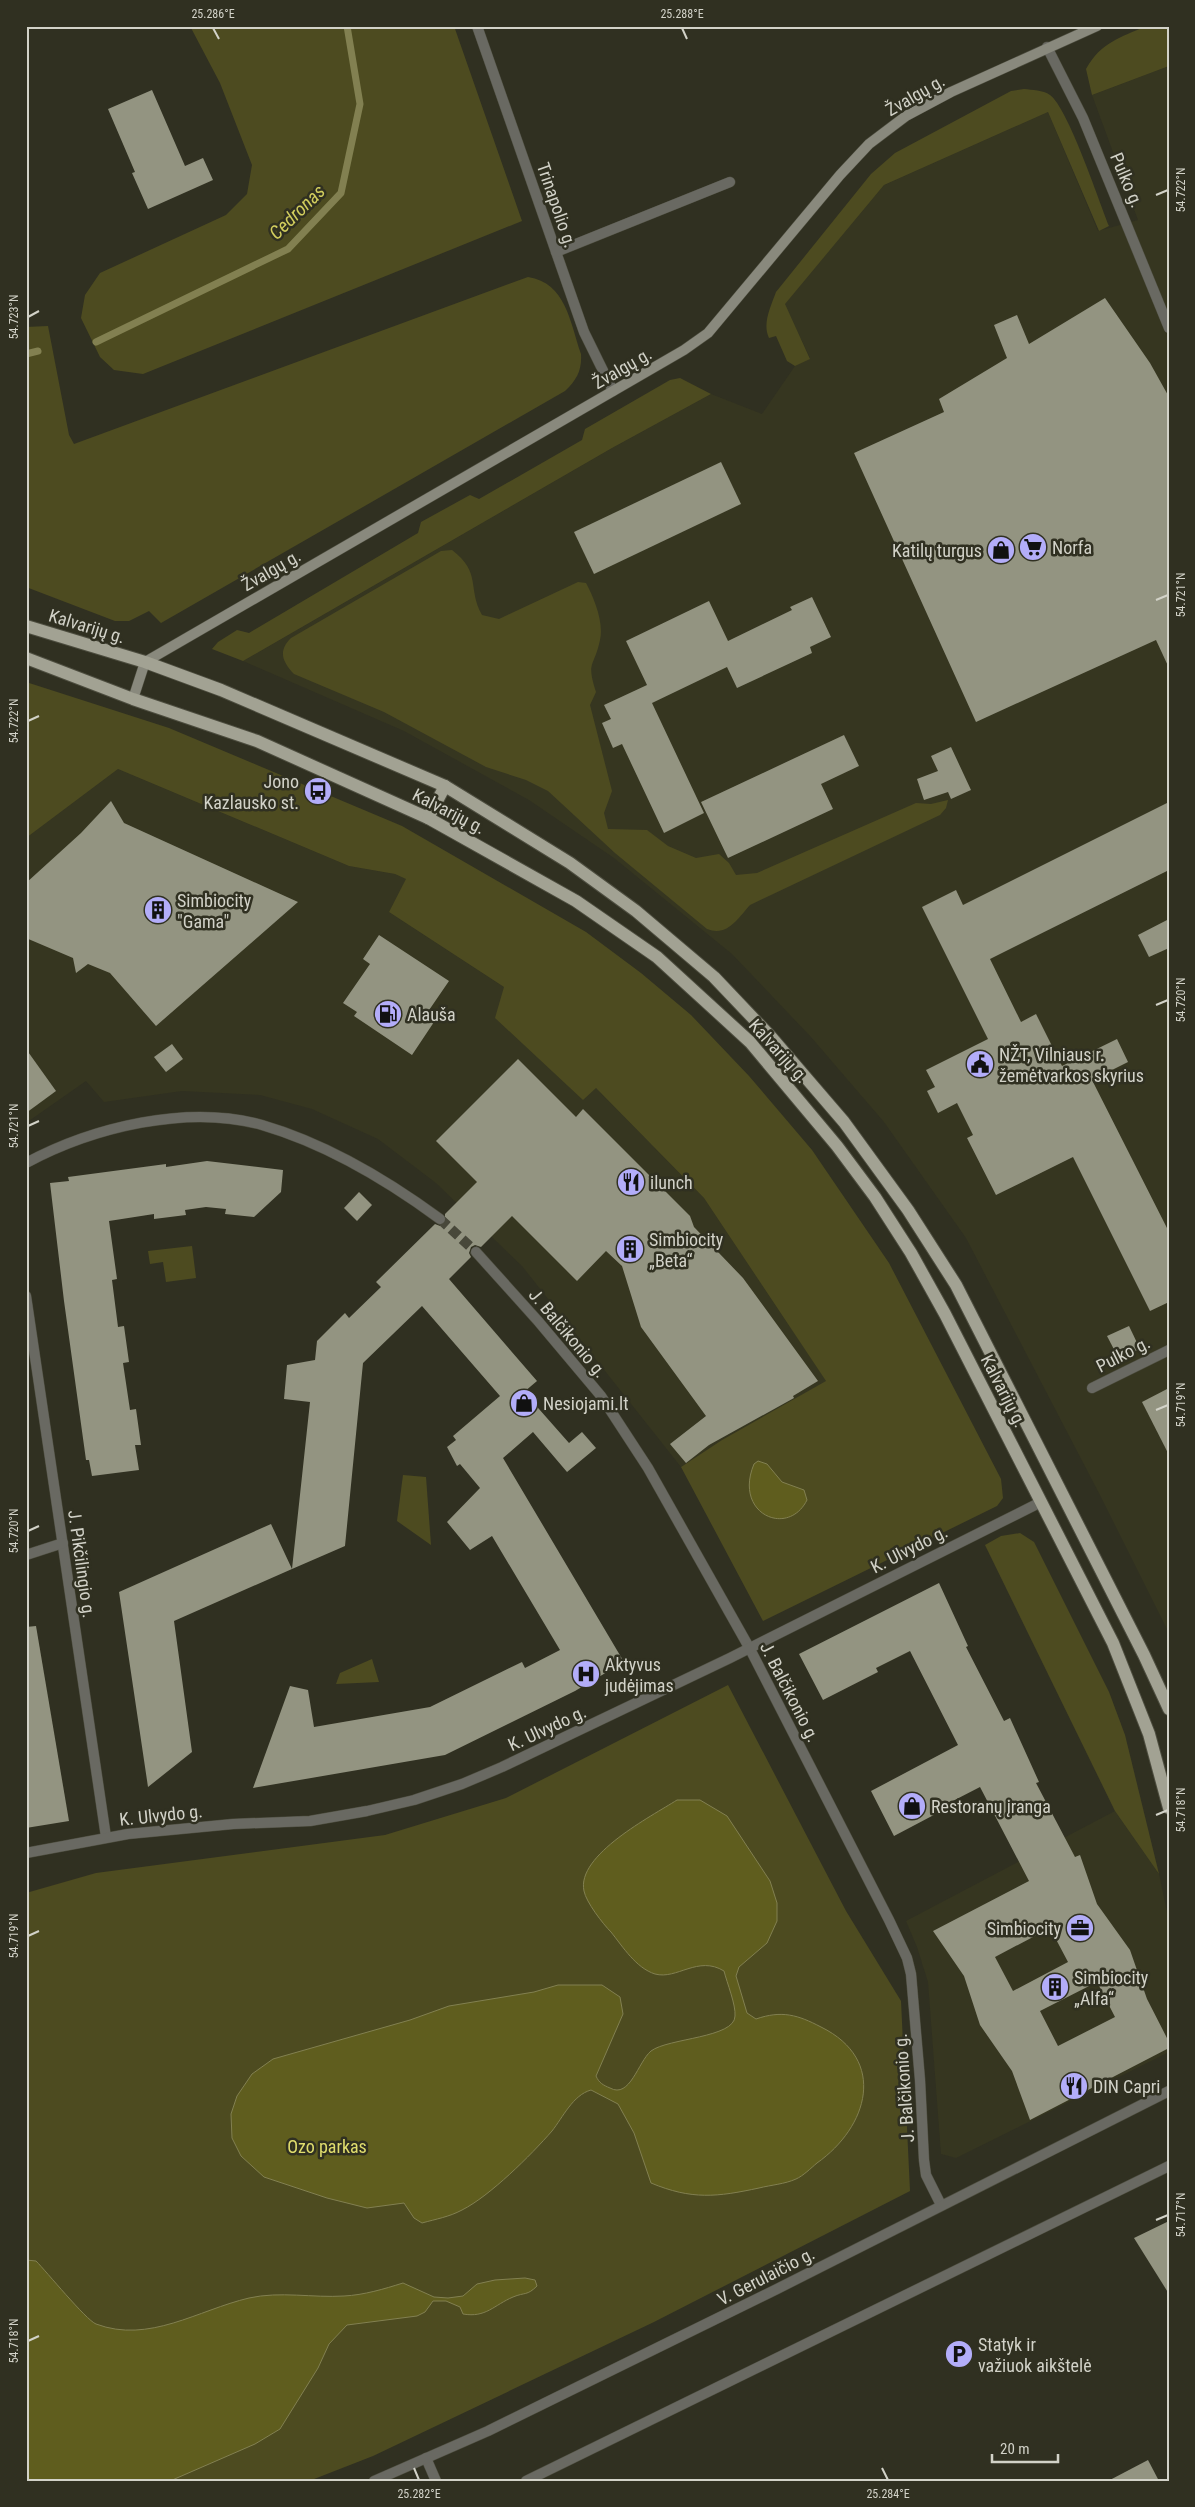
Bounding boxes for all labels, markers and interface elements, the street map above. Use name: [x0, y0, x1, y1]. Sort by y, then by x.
text: 25.286°E: [191, 7, 235, 21]
text: 25.288°E: [660, 7, 704, 21]
street label: Žvalgų g.: [882, 70, 948, 120]
street label: Pulko g.: [1106, 149, 1148, 211]
street label: Trinapolio g.: [533, 160, 581, 250]
text: 54.722°N: [1174, 168, 1188, 212]
water label: Cedronas: [264, 180, 330, 244]
text: 54.723°N: [7, 295, 21, 339]
street label: Žvalgų g.: [589, 343, 655, 393]
supermarket icon: Norfa: [1018, 532, 1048, 562]
shop icon: Katilų turgus: [986, 535, 1016, 565]
place label: Norfa: [1052, 537, 1092, 558]
place label: Katilų turgus: [892, 540, 982, 561]
street label: Žvalgų g.: [238, 545, 304, 595]
text: 54.721°N: [1174, 573, 1188, 617]
street label: Kalvarijų g.: [46, 604, 128, 648]
text: 54.722°N: [7, 699, 21, 743]
place label: Jono Kazlausko st.: [203, 771, 299, 813]
bus stop icon: Jono Kazlausko st.: [303, 776, 333, 806]
street label: Kalvarijų g.: [409, 784, 489, 838]
place label: Simbiocity "Gama": [177, 890, 252, 932]
building icon: Simbiocity "Gama": [143, 895, 173, 925]
text: 54.720°N: [1174, 978, 1188, 1022]
fuel station icon: Alauša: [373, 999, 403, 1029]
place label: Alauša: [407, 1004, 456, 1025]
street label: Kalvarijų g.: [745, 1015, 813, 1087]
place label: NŽT, Vilniaus r. žemėtvarkos skyrius: [999, 1044, 1144, 1086]
public building icon: NŽT, Vilniaus r. žemėtvarkos skyrius: [965, 1049, 995, 1079]
text: 54.721°N: [7, 1104, 21, 1148]
restaurant icon: ilunch: [616, 1167, 646, 1197]
place label: ilunch: [650, 1172, 693, 1193]
place label: Simbiocity „Beta“: [649, 1229, 724, 1271]
building icon: Simbiocity „Beta“: [615, 1234, 645, 1264]
street label: J. Balčikonio g.: [525, 1284, 611, 1382]
street label: Pulko g.: [1093, 1332, 1153, 1376]
street label: Kalvarijų g.: [977, 1351, 1031, 1431]
text: 54.719°N: [1174, 1383, 1188, 1427]
shop icon: Nesiojami.lt: [509, 1388, 539, 1418]
place label: Nesiojami.lt: [543, 1393, 629, 1414]
text: 54.720°N: [7, 1509, 21, 1553]
street label: J. Pikčilingio g.: [64, 1509, 100, 1619]
street label: K. Ulvydo g.: [867, 1521, 951, 1577]
street label: J. Balčikonio g.: [756, 1638, 824, 1746]
place label: Aktyvus judėjimas: [604, 1654, 674, 1696]
hospital icon: Aktyvus judėjimas: [571, 1659, 601, 1689]
street label: K. Ulvydo g.: [505, 1701, 589, 1755]
text: 54.718°N: [1174, 1788, 1188, 1832]
shop icon: Restoranų įranga: [897, 1791, 927, 1821]
place label: Restoranų įranga: [931, 1796, 1051, 1817]
street label: K. Ulvydo g.: [118, 1800, 204, 1830]
office icon: Simbiocity: [1065, 1913, 1095, 1943]
text: 54.719°N: [7, 1914, 21, 1958]
place label: Simbiocity: [987, 1918, 1061, 1939]
place label: Simbiocity „Alfa“: [1074, 1967, 1149, 2009]
building icon: Simbiocity „Alfa“: [1040, 1972, 1070, 2002]
street label: J. Balčikonio g.: [890, 2033, 918, 2143]
restaurant icon: DIN Capri: [1059, 2071, 1089, 2101]
place label: DIN Capri: [1093, 2076, 1160, 2097]
park label: Ozo parkas: [287, 2136, 367, 2157]
text: 54.717°N: [1174, 2193, 1188, 2237]
street label: V. Gerulaičio g.: [714, 2242, 818, 2310]
text: 54.718°N: [7, 2319, 21, 2363]
place label: Statyk ir važiuok aikštelė: [978, 2334, 1092, 2376]
parking icon: Statyk ir važiuok aikštelė: [944, 2339, 974, 2369]
scale bar: [992, 2432, 1059, 2464]
text: 20 m: [1000, 2440, 1030, 2458]
text: 25.282°E: [397, 2487, 441, 2501]
text: 25.284°E: [866, 2487, 910, 2501]

